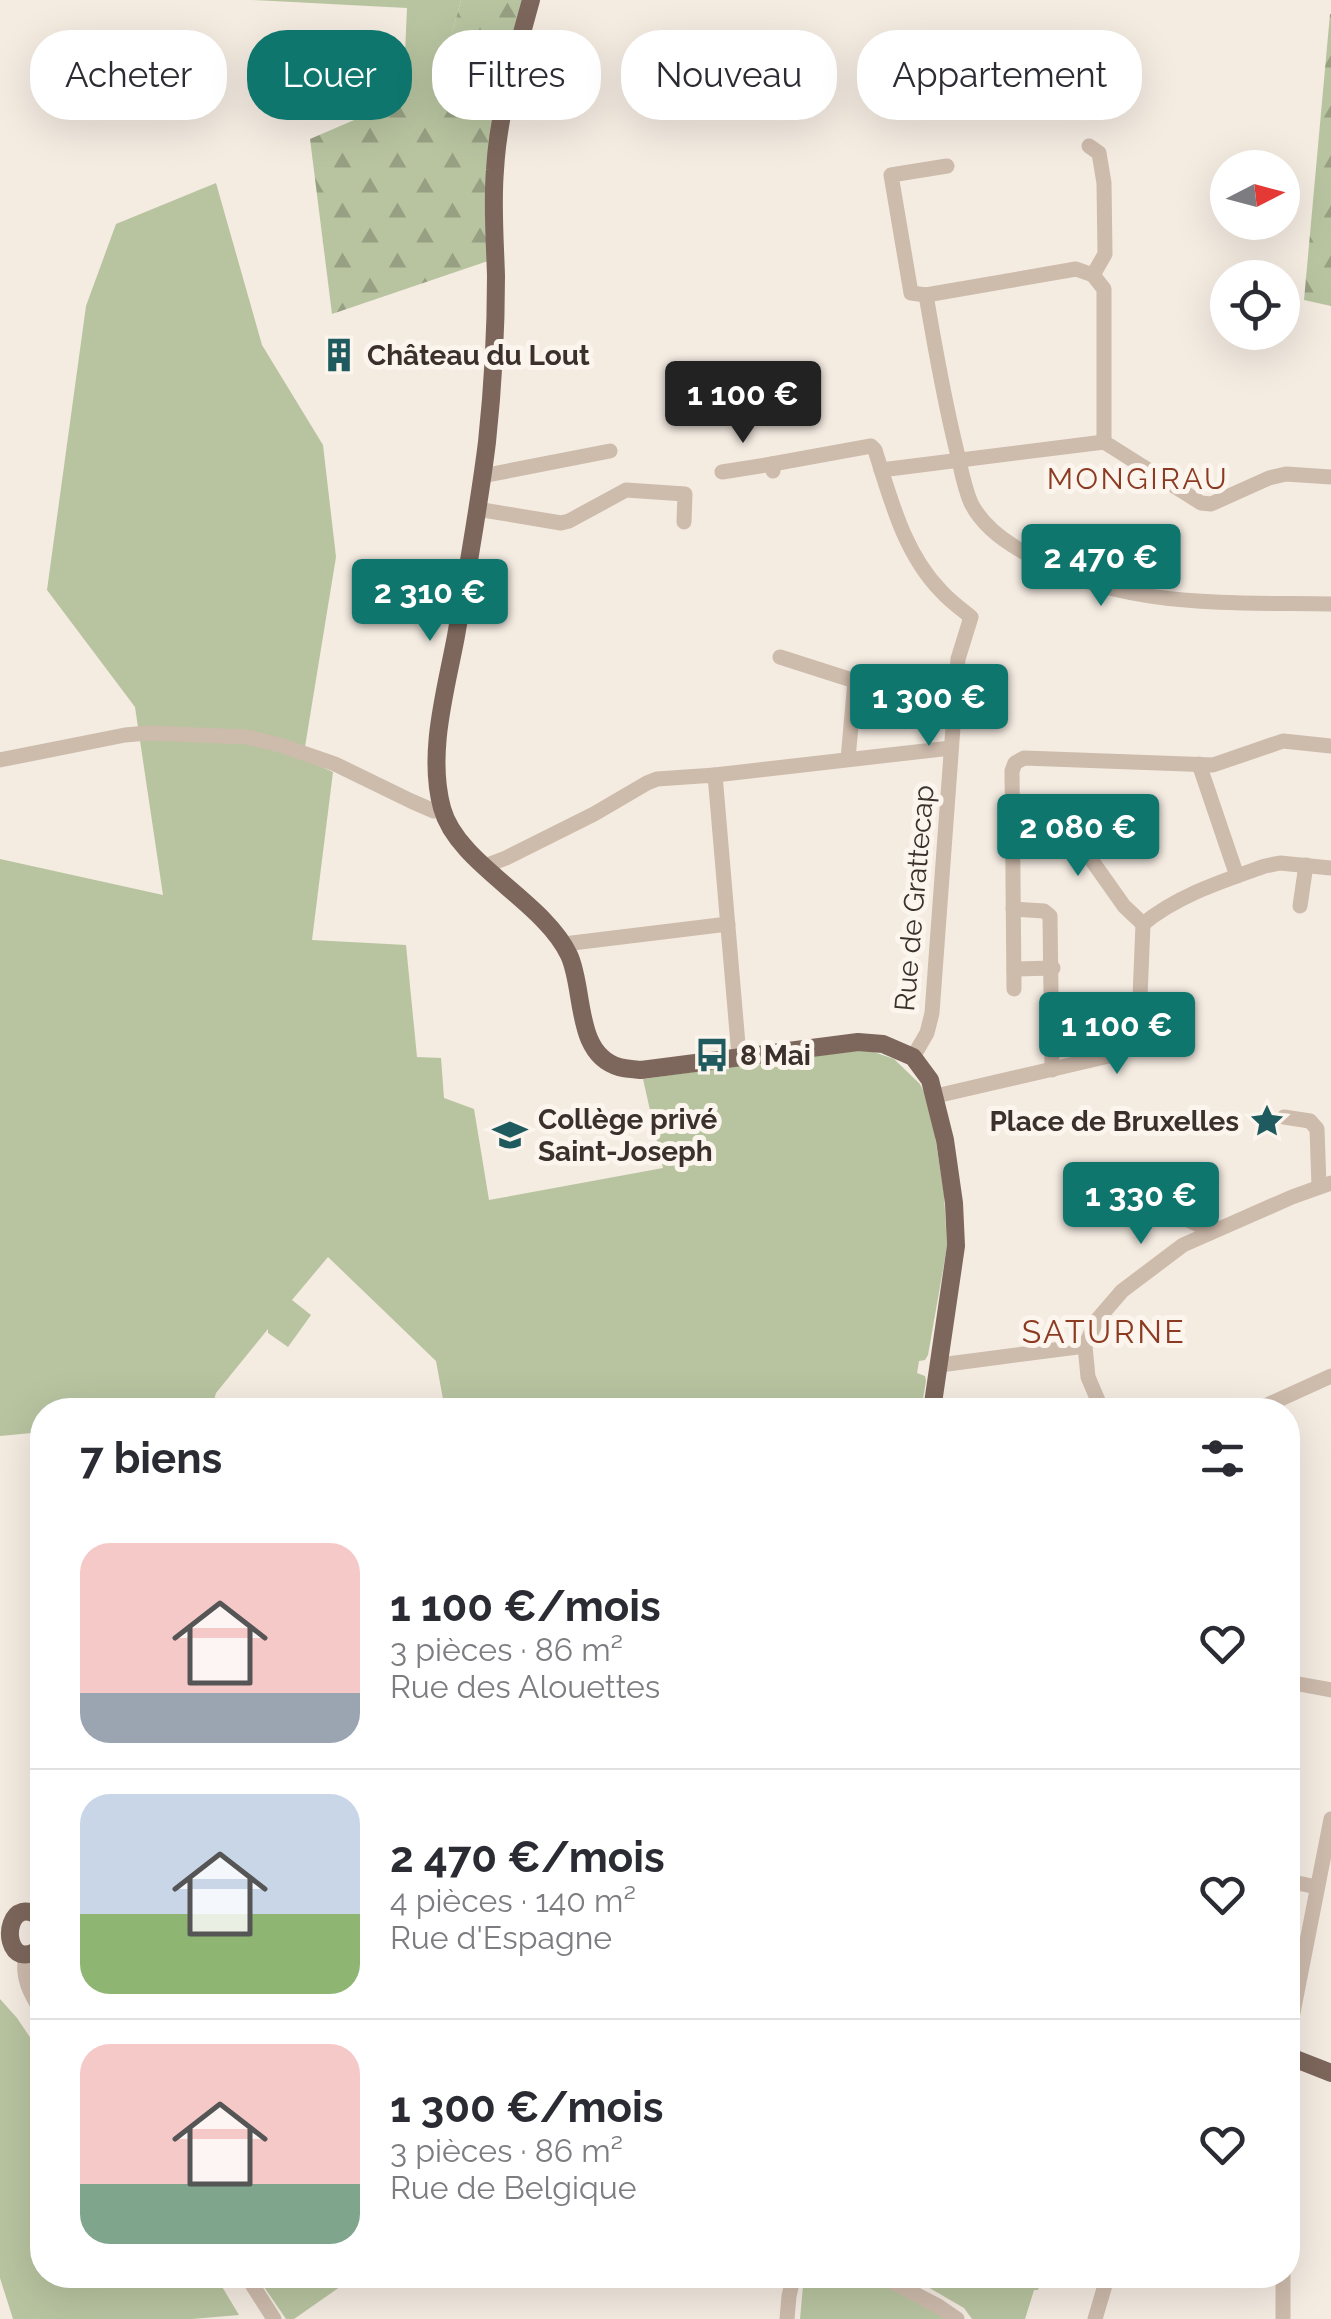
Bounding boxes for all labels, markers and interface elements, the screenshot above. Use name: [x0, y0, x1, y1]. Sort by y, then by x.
chip: Acheter: [30, 30, 227, 120]
chip: Louer: [247, 30, 412, 120]
chip: Filtres: [432, 30, 601, 120]
chip: Nouveau: [621, 30, 837, 120]
chip: Appartement: [857, 30, 1142, 120]
north arrow: [1210, 150, 1300, 240]
map controls: [1210, 150, 1300, 350]
button: locate: [1210, 260, 1300, 350]
building icon: Château du Lout: [320, 336, 358, 374]
place label: Château du Lout: [367, 339, 590, 372]
pin: 1 100 €: [651, 361, 835, 446]
text: 1 100 €: [687, 375, 799, 412]
district label: MONGIRAU: [1047, 461, 1229, 496]
pin: 2 470 €: [1009, 524, 1193, 609]
text: 2 470 €: [1044, 538, 1158, 575]
pin: 2 310 €: [338, 559, 522, 644]
text: 2 310 €: [374, 573, 486, 610]
pin: 1 300 €: [837, 664, 1021, 749]
text: 1 300 €: [872, 678, 986, 715]
street label: Rue de Grattecap: [888, 783, 941, 1013]
pin: 2 080 €: [986, 794, 1170, 879]
text: 2 080 €: [1019, 808, 1137, 845]
pin: 1 100 €: [1025, 992, 1209, 1077]
text: 1 100 €: [1061, 1006, 1173, 1043]
bus stop icon: 8 Mai: [693, 1036, 731, 1074]
place label: 8 Mai: [740, 1039, 811, 1072]
place icon: Place de Bruxelles: [1248, 1102, 1286, 1140]
place label: Collège privé Saint-Joseph: [538, 1103, 718, 1168]
place label: Place de Bruxelles: [989, 1105, 1239, 1138]
school or university icon: Collège privé Saint-Joseph: [491, 1116, 529, 1154]
pin: 1 330 €: [1049, 1162, 1233, 1247]
text: 1 330 €: [1085, 1176, 1197, 1213]
district label: SATURNE: [1022, 1313, 1186, 1350]
icon: filters: [1195, 1431, 1250, 1486]
text: 7 biens: [80, 1434, 222, 1483]
text: 1 100 €/mois: [390, 1582, 661, 1631]
icon: home: [160, 1583, 280, 1703]
icon: heart: [1195, 1616, 1250, 1671]
text: 3 pièces · 86 m²: [390, 1631, 623, 1668]
text: Rue des Alouettes: [390, 1668, 660, 1705]
text: 2 470 €/mois: [390, 1833, 665, 1882]
icon: home: [160, 1834, 280, 1954]
icon: heart: [1195, 1867, 1250, 1922]
text: 4 pièces · 140 m²: [390, 1882, 636, 1919]
text: Rue d'Espagne: [390, 1919, 612, 1956]
text: 1 300 €/mois: [390, 2083, 663, 2132]
icon: home: [160, 2084, 280, 2204]
icon: heart: [1195, 2117, 1250, 2172]
text: 3 pièces · 86 m²: [390, 2132, 623, 2169]
text: Rue de Belgique: [390, 2169, 637, 2206]

